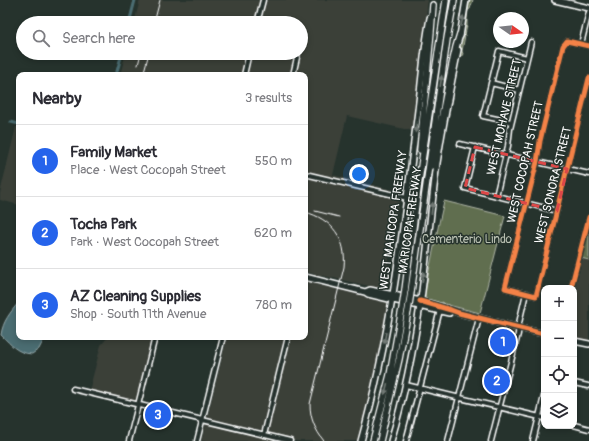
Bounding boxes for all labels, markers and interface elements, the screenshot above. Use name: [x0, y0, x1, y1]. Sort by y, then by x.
north arrow: [493, 12, 529, 48]
one-way arrow: [460, 15, 466, 27]
search box: [16, 16, 308, 60]
icon: search: [30, 27, 52, 49]
text: Search here: [62, 29, 135, 48]
street label: WEST MOHAVE STREET: [484, 57, 525, 177]
one-way arrow: [438, 75, 444, 88]
text: Nearby: [32, 88, 81, 109]
text: 3 results: [245, 90, 292, 106]
street label: WEST COCOPAH STREET: [504, 99, 547, 225]
one-way arrow: [413, 121, 419, 133]
street label: WEST SONORA STREET: [532, 125, 575, 245]
text: Family Market: [70, 143, 157, 162]
street label: WEST MARICOPA FREEWAY: [376, 149, 410, 291]
text: 1: [42, 153, 48, 169]
text: 550 m: [255, 153, 292, 169]
text: Place · West Cocopah Street: [70, 162, 226, 178]
your location: [349, 164, 369, 184]
street label: MARICOPA FREEWAY: [395, 166, 425, 274]
one-way arrow: [429, 202, 435, 214]
text: Tocha Park: [70, 215, 137, 234]
text: 2: [41, 225, 49, 241]
text: 620 m: [254, 225, 292, 241]
park label: Cementerio Lindo: [422, 232, 513, 247]
text: Park · West Cocopah Street: [70, 234, 219, 250]
one-way arrow: [420, 271, 427, 283]
map controls: [541, 285, 577, 429]
button: +: [541, 285, 577, 321]
text: AZ Cleaning Supplies: [70, 287, 201, 306]
text: 3: [41, 297, 49, 313]
text: 780 m: [255, 297, 292, 313]
text: Shop · South 11th Avenue: [70, 306, 206, 322]
button: −: [541, 321, 577, 357]
pin: 1: [490, 327, 516, 357]
one-way arrow: [382, 332, 388, 345]
button: locate: [541, 357, 577, 393]
pin: 2: [484, 366, 510, 396]
one-way arrow: [383, 382, 389, 395]
button: layers: [541, 393, 577, 429]
pin: 3: [145, 400, 171, 430]

